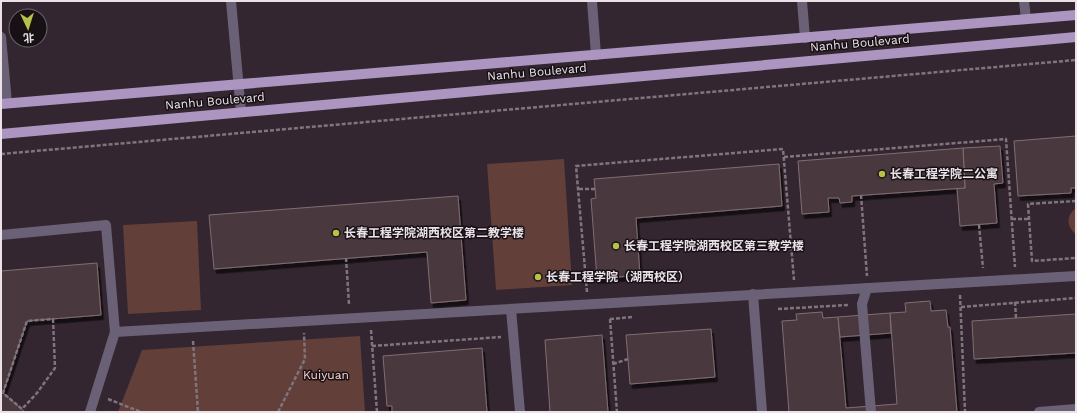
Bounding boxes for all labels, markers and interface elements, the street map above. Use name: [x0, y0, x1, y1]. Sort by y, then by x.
north arrow: [8, 8, 48, 48]
text: 北: [23, 31, 35, 44]
street label: Nanhu Boulevard: [810, 32, 910, 54]
street label: Nanhu Boulevard: [487, 61, 587, 83]
street label: Nanhu Boulevard: [165, 90, 265, 112]
place label: 长春工程学院二公寓: [890, 167, 998, 181]
marker: 长春工程学院二公寓: [877, 169, 887, 179]
place label: 长春工程学院湖西校区第二教学楼: [344, 226, 524, 240]
marker: 长春工程学院湖西校区第二教学楼: [331, 228, 341, 238]
place label: 长春工程学院湖西校区第三教学楼: [624, 239, 804, 253]
marker: 长春工程学院湖西校区第三教学楼: [611, 241, 621, 251]
place label: 长春工程学院（湖西校区）: [546, 270, 690, 284]
marker: 长春工程学院（湖西校区）: [533, 272, 543, 282]
park label: Kuiyuan: [303, 368, 349, 382]

